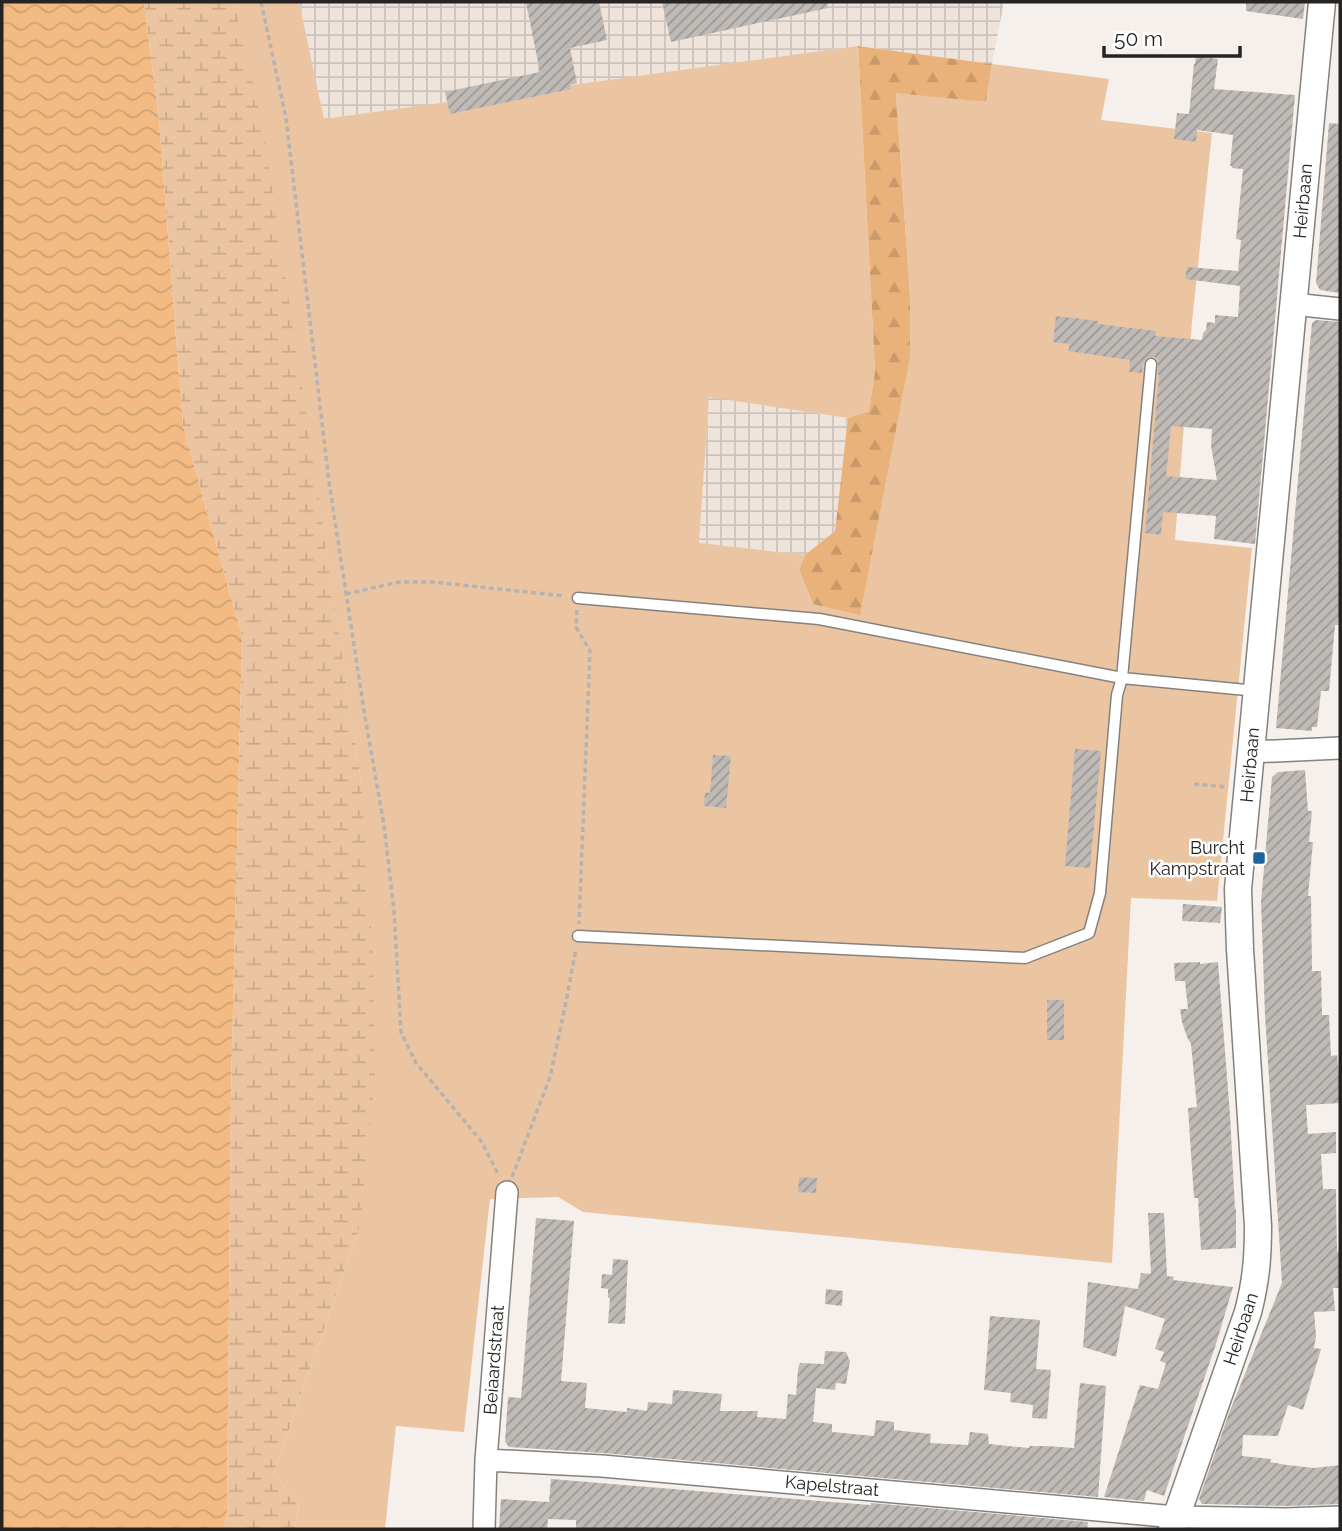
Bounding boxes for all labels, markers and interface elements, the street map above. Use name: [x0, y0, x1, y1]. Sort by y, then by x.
scale bar: [1104, 14, 1240, 58]
text: 50 m: [1114, 26, 1163, 51]
street label: Heirbaan: [1289, 163, 1316, 239]
street label: Heirbaan: [1236, 727, 1263, 803]
place label: Burcht Kampstraat: [1149, 837, 1245, 879]
marker: Burcht Kampstraat: [1251, 850, 1267, 866]
street label: Heirbaan: [1219, 1290, 1262, 1368]
street label: Beiaardstraat: [479, 1304, 508, 1416]
street label: Kapelstraat: [784, 1471, 880, 1500]

